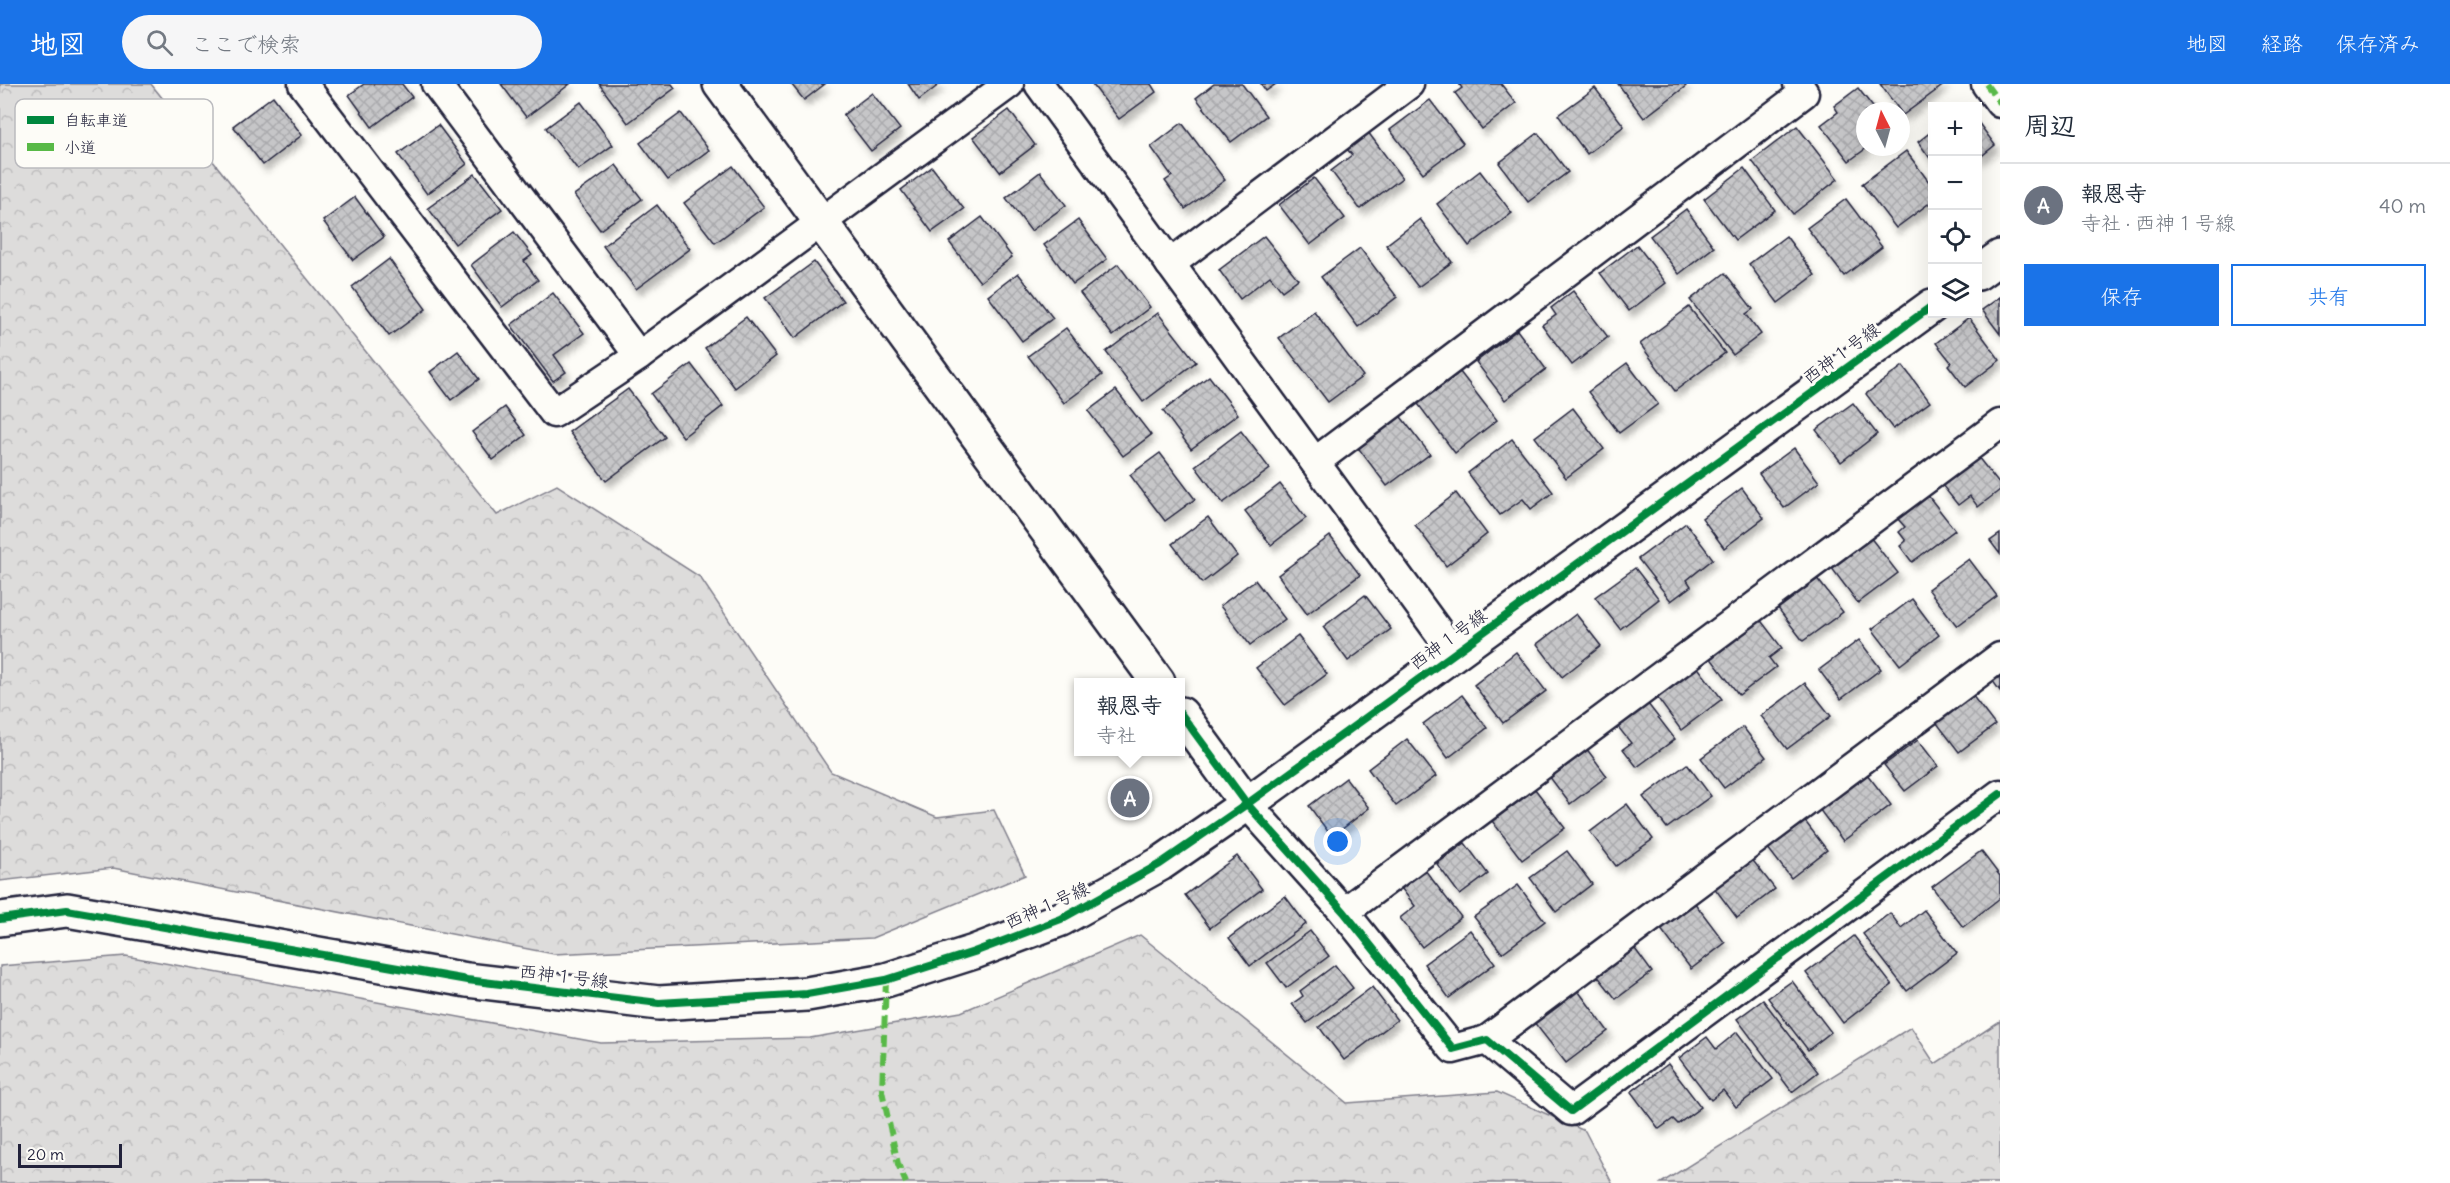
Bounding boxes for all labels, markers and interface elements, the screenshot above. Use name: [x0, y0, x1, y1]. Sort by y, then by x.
search box: [122, 15, 542, 69]
text: 地図: [30, 26, 86, 62]
icon: search: [143, 26, 176, 59]
text: ここで検索: [191, 30, 301, 58]
text: 地図: [2186, 30, 2228, 57]
text: 経路: [2261, 30, 2303, 57]
text: 保存済み: [2336, 30, 2420, 57]
legend: [15, 99, 213, 168]
north arrow: [1856, 102, 1910, 156]
map controls: [1928, 102, 1982, 318]
button: +: [1928, 102, 1982, 156]
text: 周辺: [2024, 109, 2076, 142]
text: 自転車道: [64, 110, 128, 130]
text: 小道: [64, 137, 96, 157]
button: −: [1928, 156, 1982, 210]
text: 報恩寺: [2081, 179, 2147, 207]
text: A: [2037, 193, 2050, 218]
text: 40 m: [2379, 193, 2426, 218]
button: locate: [1928, 210, 1982, 264]
text: 寺社 · 西神１号線: [2081, 210, 2235, 235]
button: layers: [1928, 264, 1982, 318]
button: 保存: [2024, 264, 2219, 326]
button: 共有: [2231, 264, 2426, 326]
street label: 西神１号線: [1798, 317, 1884, 389]
street label: 西神１号線: [1405, 603, 1491, 675]
popup: [1074, 678, 1185, 756]
text: 報恩寺: [1096, 691, 1163, 719]
text: 寺社: [1096, 722, 1136, 747]
pin: A: [1110, 776, 1150, 820]
your location: [1323, 827, 1352, 856]
street label: 西神１号線: [1001, 876, 1093, 934]
street label: 西神１号線: [518, 959, 610, 993]
scale bar: [18, 1141, 122, 1168]
text: 20 m: [27, 1144, 64, 1164]

